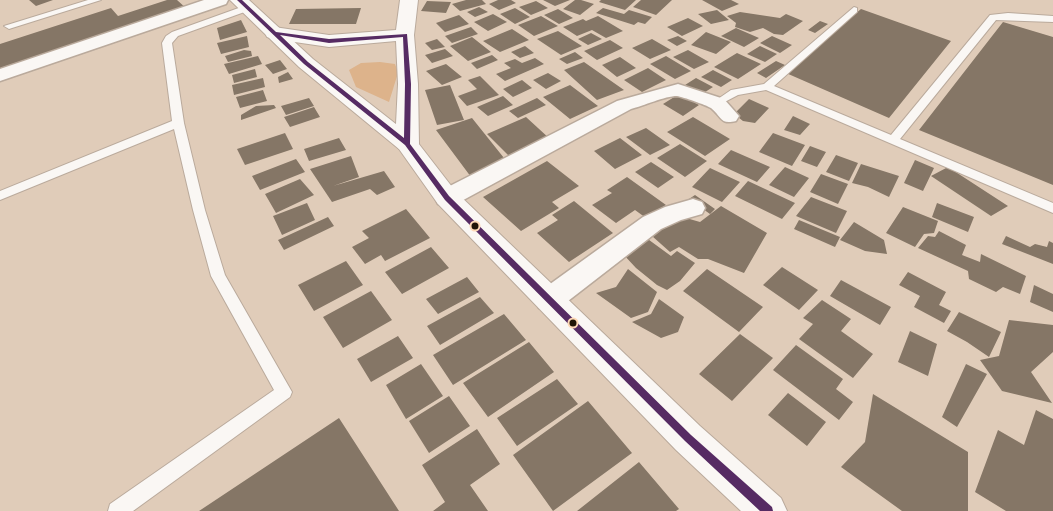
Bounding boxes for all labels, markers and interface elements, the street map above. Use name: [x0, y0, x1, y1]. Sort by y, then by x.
unlabelled marker: [470, 221, 480, 231]
unlabelled marker: [568, 318, 578, 328]

